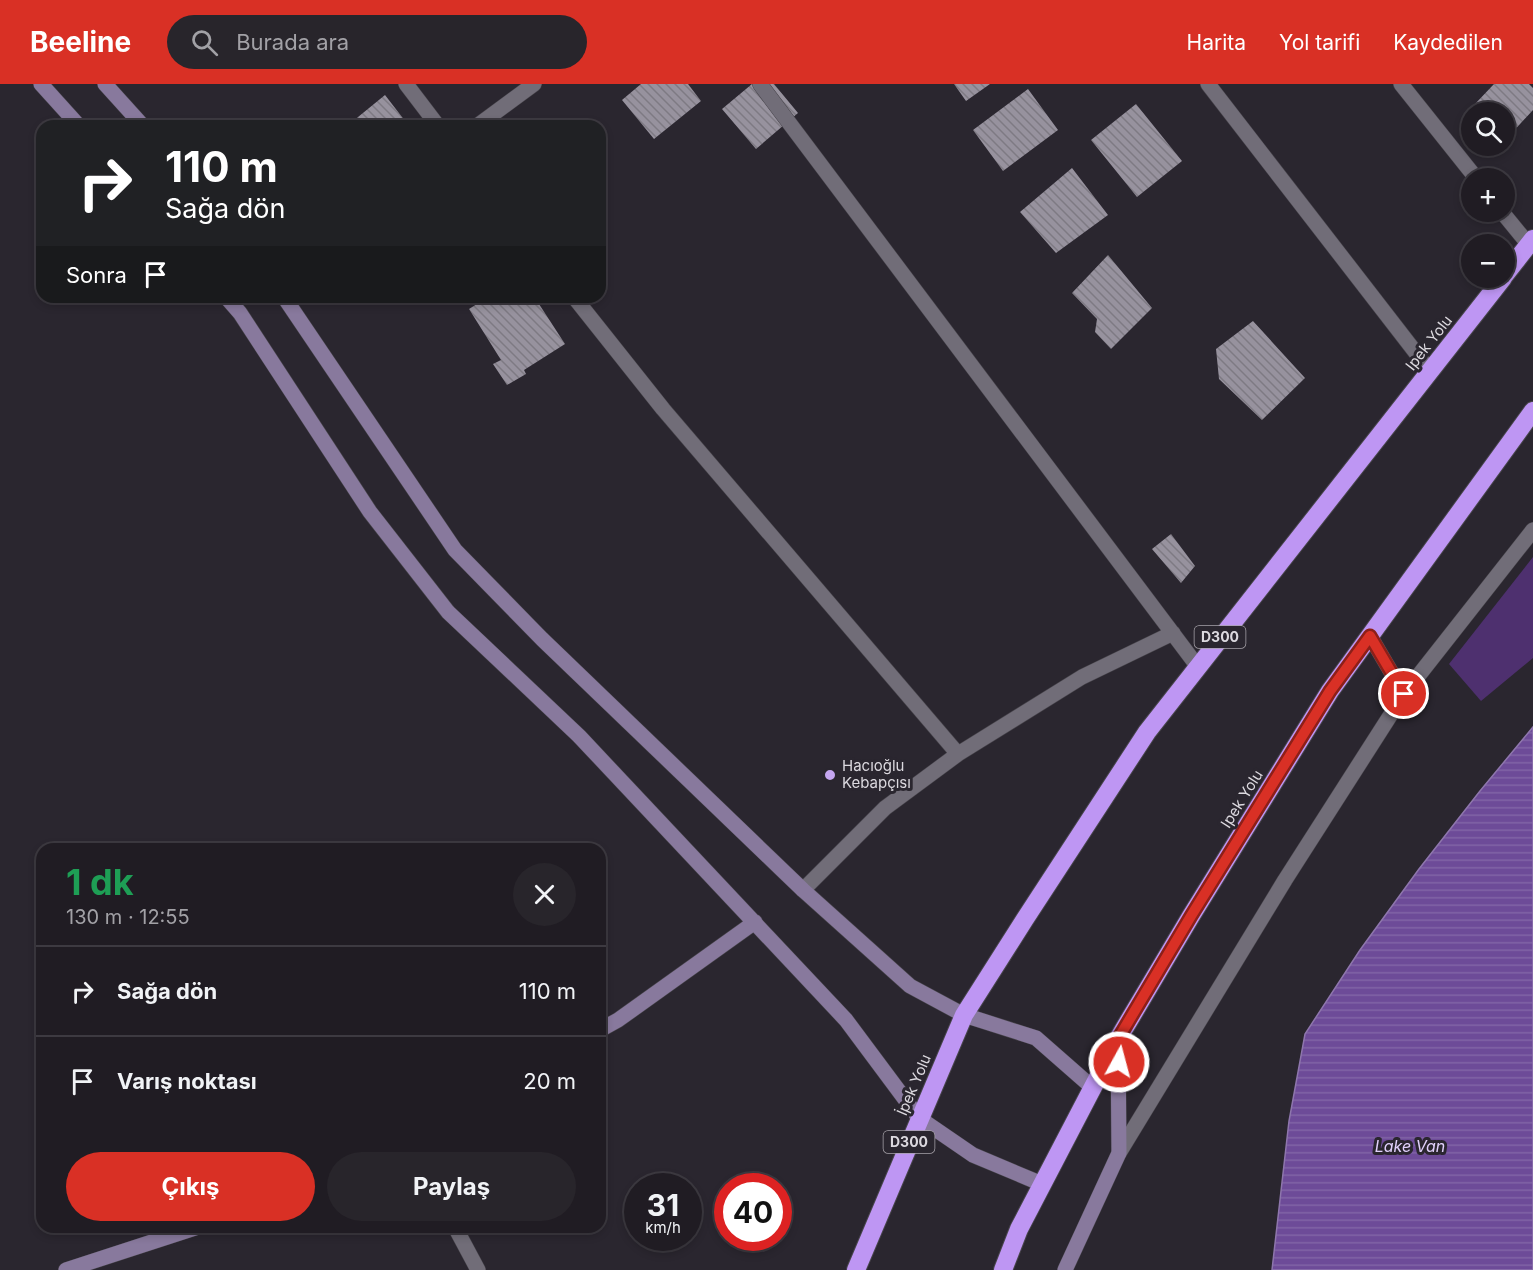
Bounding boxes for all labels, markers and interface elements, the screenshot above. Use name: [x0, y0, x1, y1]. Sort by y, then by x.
search box: [167, 15, 587, 69]
text: Beeline: [30, 25, 131, 59]
icon: search: [188, 26, 221, 59]
text: Burada ara: [236, 29, 349, 55]
text: Harita: [1187, 30, 1246, 55]
text: Yol tarifi: [1279, 30, 1360, 55]
text: Kaydedilen: [1393, 30, 1503, 55]
map controls: [1461, 102, 1515, 288]
button: search: [1461, 102, 1515, 156]
text: 110 m: [165, 141, 278, 192]
icon: right: [66, 144, 144, 222]
button: +: [1461, 168, 1515, 222]
text: Sağa dön: [165, 192, 285, 225]
button: −: [1461, 234, 1515, 288]
icon: arrive: [139, 258, 172, 291]
text: Sonra: [66, 262, 127, 288]
street label: Ipek Yolu: [1401, 311, 1456, 374]
road number: D300: [1194, 626, 1246, 648]
pin: [1378, 668, 1429, 719]
icon: arrive: [1387, 677, 1420, 710]
place label: Hacıoğlu Kebapçısı: [842, 756, 911, 792]
street label: Ipek Yolu: [1216, 766, 1267, 831]
marker: Hacıoğlu Kebapçısı: [823, 768, 837, 782]
text: 1 dk: [66, 860, 134, 904]
button: close: [513, 863, 576, 926]
text: 130 m · 12:55: [66, 905, 190, 929]
icon: right: [66, 975, 99, 1008]
text: Sağa dön: [117, 978, 217, 1004]
text: 110 m: [519, 978, 576, 1004]
position arrow: [1087, 1030, 1151, 1094]
street label: İpek Yolu: [892, 1051, 935, 1118]
icon: arrive: [66, 1065, 99, 1098]
text: Varış noktası: [117, 1068, 257, 1094]
text: 20 m: [523, 1068, 576, 1094]
road number: D300: [884, 1131, 934, 1153]
water label: Lake Van: [1375, 1136, 1445, 1156]
button: Çıkış: [66, 1152, 315, 1221]
button: Paylaş: [327, 1152, 576, 1221]
speed limit sign: 40: [714, 1173, 792, 1251]
text: 31: [647, 1187, 679, 1223]
text: km/h: [645, 1218, 681, 1237]

